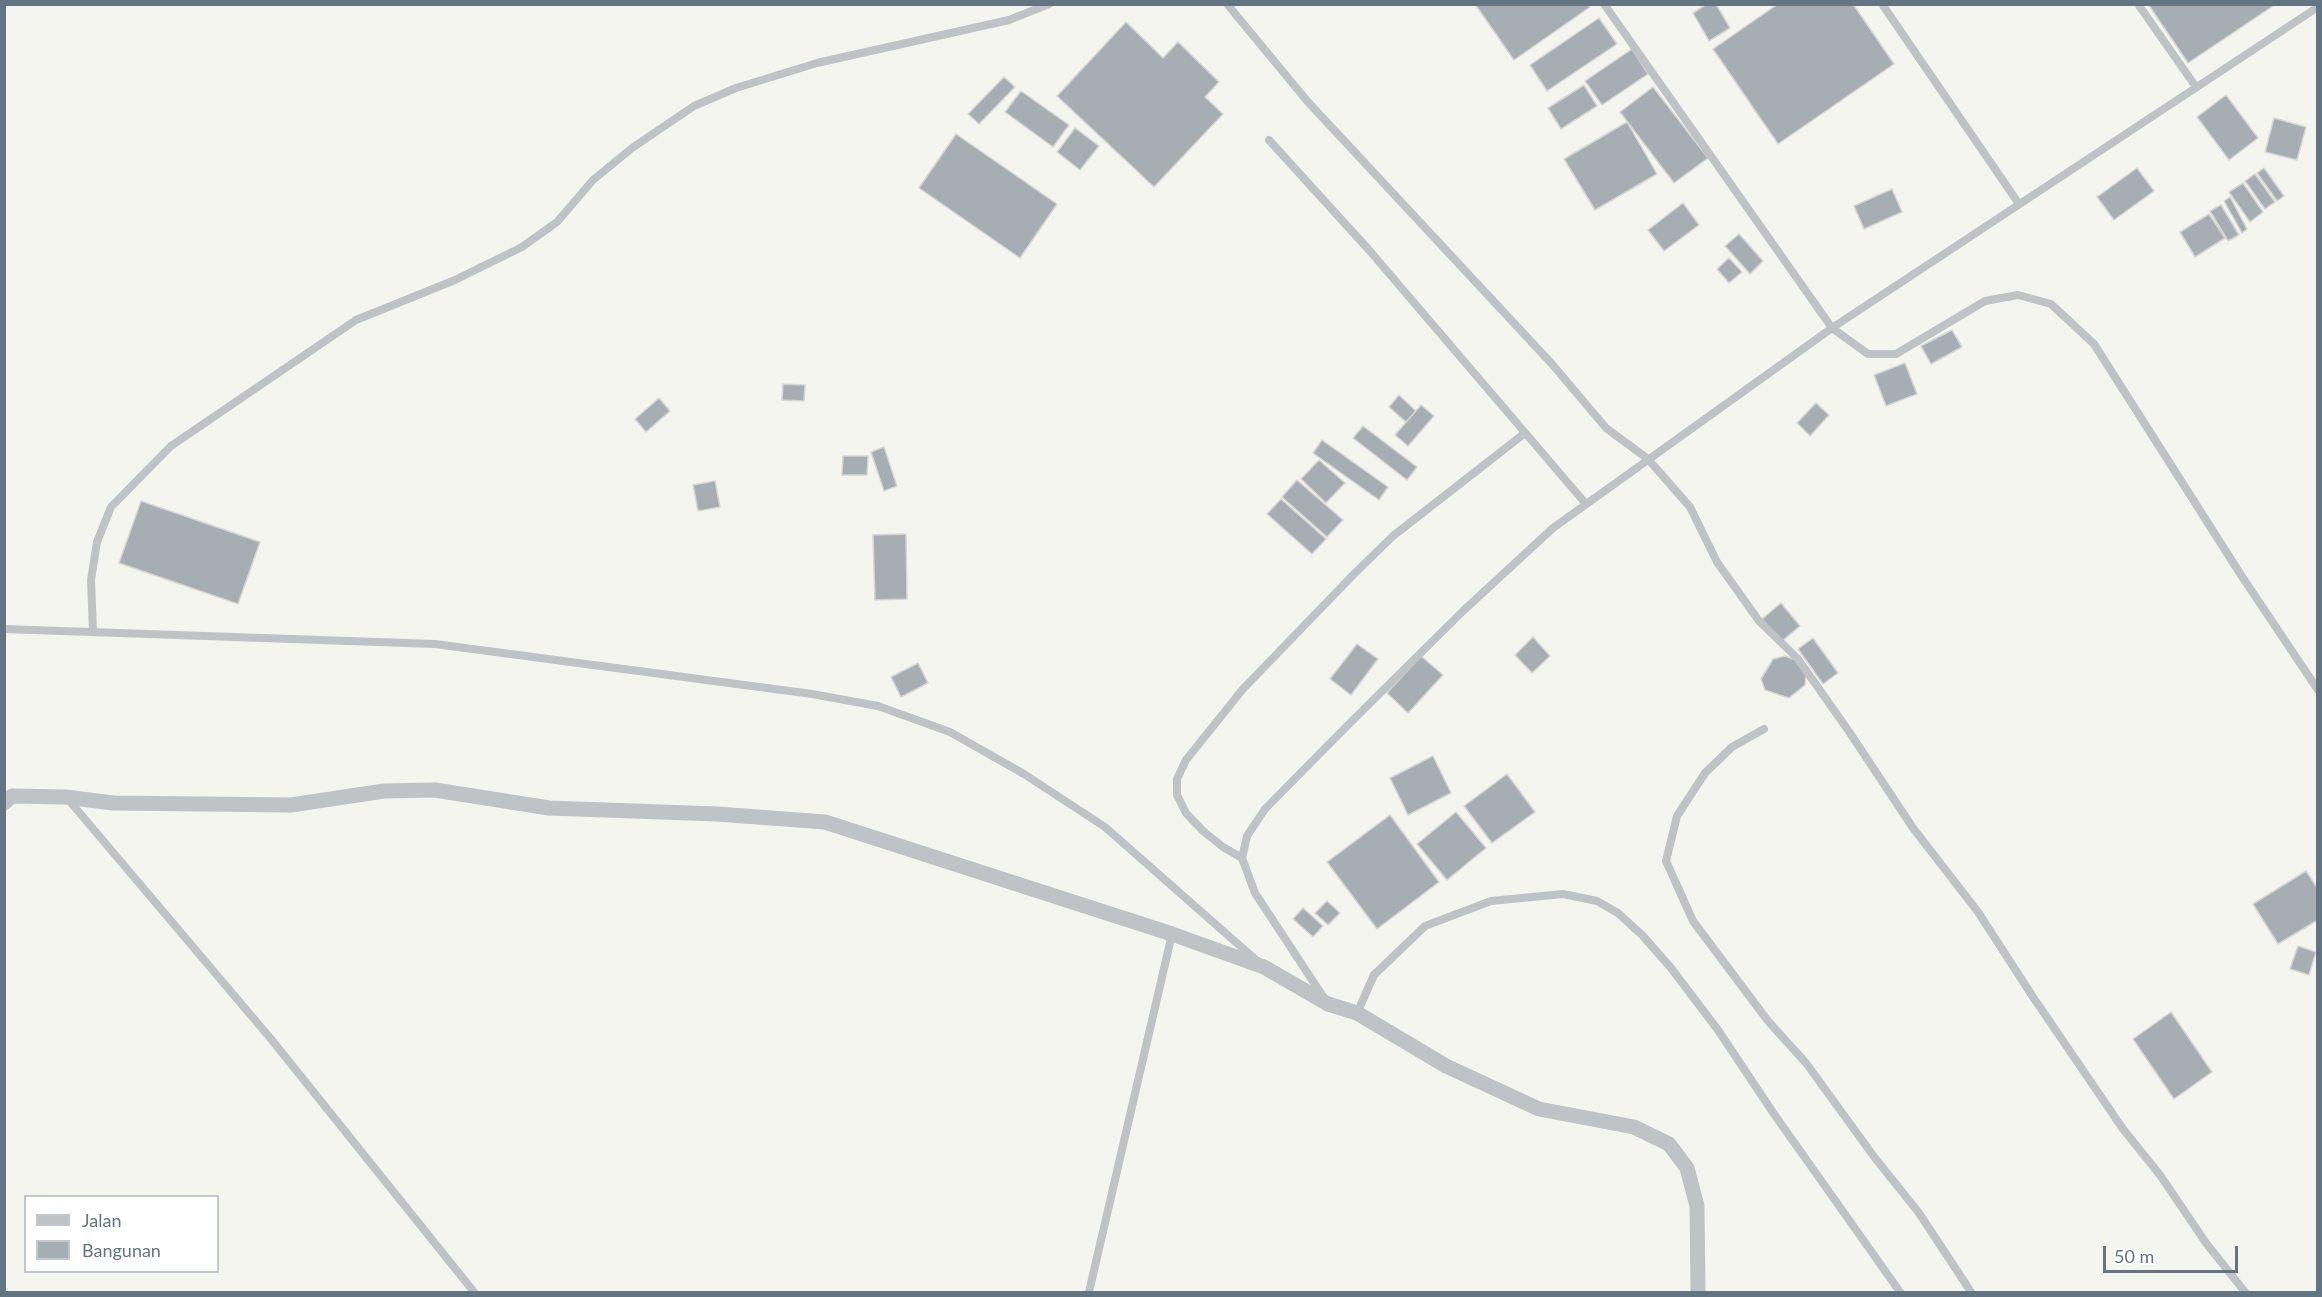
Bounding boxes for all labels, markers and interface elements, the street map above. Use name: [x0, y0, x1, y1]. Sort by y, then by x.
legend: [24, 1195, 219, 1273]
text: Jalan: [82, 1209, 121, 1231]
scale bar: [2106, 1234, 2241, 1272]
text: Bangunan: [82, 1239, 161, 1261]
text: 50 m: [2114, 1245, 2154, 1267]

